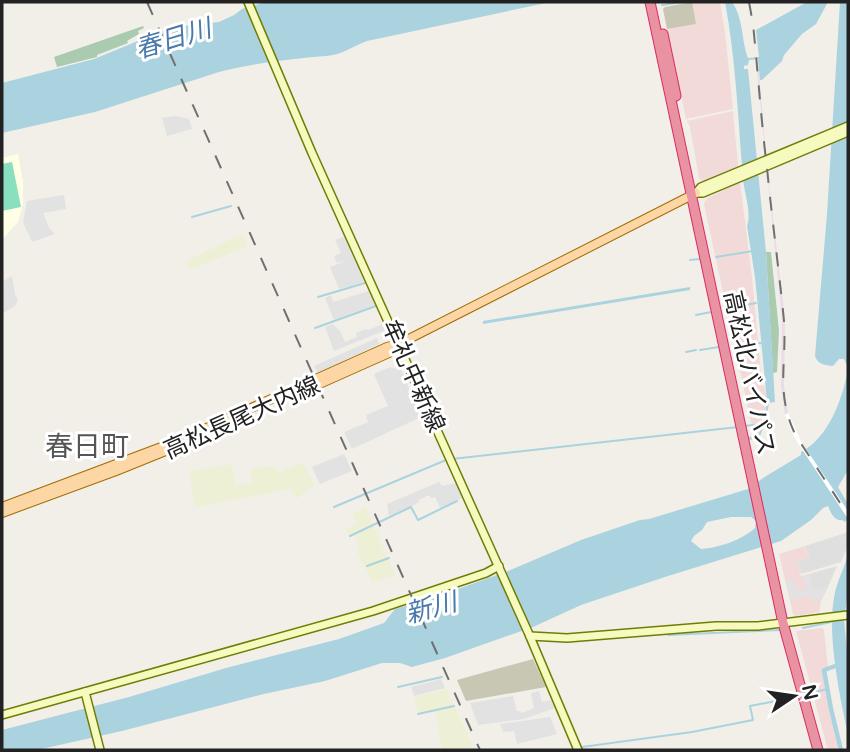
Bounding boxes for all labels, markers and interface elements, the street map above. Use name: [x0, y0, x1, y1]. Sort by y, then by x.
water label: 春日川: [131, 12, 218, 65]
street label: 高松北バイパス: [717, 288, 781, 458]
street label: 牟礼中新線: [375, 315, 451, 437]
street label: 高松長尾大内線: [159, 371, 325, 465]
district label: 春日町: [45, 430, 129, 464]
water label: 新川: [402, 586, 463, 630]
north arrow: [759, 661, 829, 731]
text: N: [797, 682, 822, 702]

